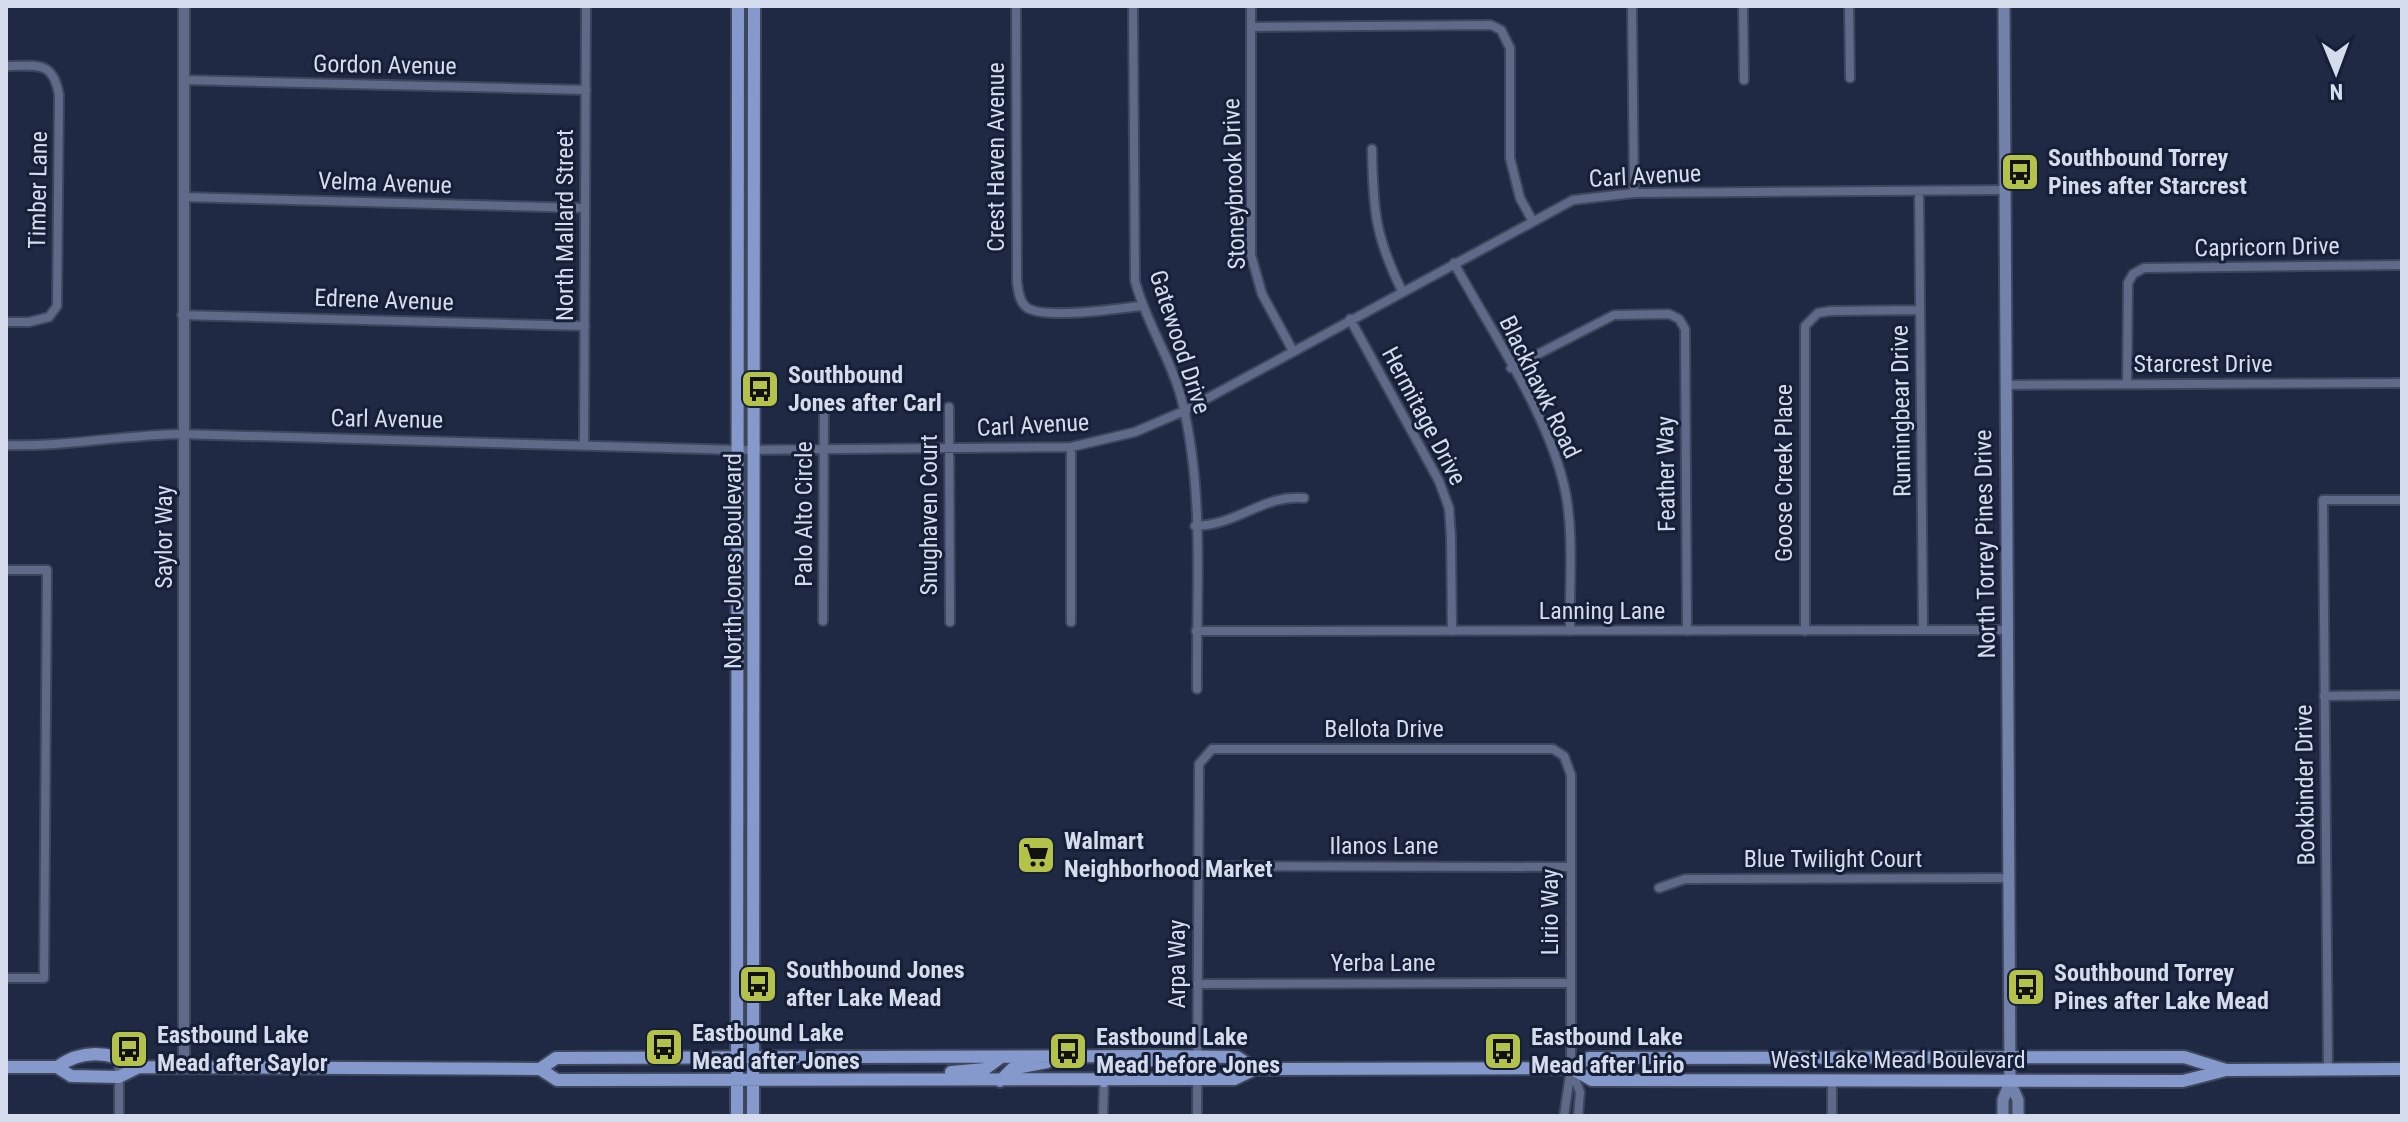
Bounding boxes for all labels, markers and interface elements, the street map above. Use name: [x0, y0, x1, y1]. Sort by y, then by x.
north arrow: [2296, 32, 2376, 112]
street label: Gordon Avenue: [313, 50, 457, 80]
street label: Crest Haven Avenue: [982, 62, 1010, 252]
text: N: [2329, 79, 2343, 104]
street label: Stoneybrook Drive: [1217, 98, 1251, 270]
street label: North Mallard Street: [551, 129, 579, 321]
street label: Timber Lane: [23, 131, 53, 249]
place label: Southbound Torrey Pines after Starcrest: [2048, 144, 2247, 200]
bus stop icon: Southbound Torrey Pines after Starcrest: [1999, 151, 2041, 193]
street label: Carl Avenue: [1588, 159, 1702, 193]
street label: Velma Avenue: [318, 167, 452, 199]
street label: Capricorn Drive: [2194, 232, 2340, 262]
street label: Gatewood Drive: [1144, 267, 1216, 417]
street label: Edrene Avenue: [314, 284, 454, 316]
street label: Blackhawk Road: [1493, 311, 1587, 463]
street label: Runningbear Drive: [1886, 325, 1916, 497]
street label: Hermitage Drive: [1376, 342, 1472, 490]
street label: Starcrest Drive: [2134, 350, 2273, 378]
place label: Southbound Jones after Carl: [788, 361, 942, 417]
bus stop icon: Southbound Jones after Carl: [739, 368, 781, 410]
street label: Goose Creek Place: [1770, 384, 1798, 562]
street label: Carl Avenue: [330, 404, 444, 434]
street label: Carl Avenue: [976, 408, 1090, 442]
street label: Feather Way: [1651, 416, 1681, 532]
street label: North Torrey Pines Drive: [1969, 429, 2001, 659]
street label: Snughaven Court: [915, 434, 943, 596]
street label: Palo Alto Circle: [790, 441, 818, 587]
street label: North Jones Boulevard: [719, 453, 747, 669]
street label: Saylor Way: [150, 485, 178, 589]
street label: Lanning Lane: [1539, 597, 1665, 625]
street label: Bookbinder Drive: [2290, 704, 2320, 866]
street label: Bellota Drive: [1324, 715, 1444, 743]
place label: Walmart Neighborhood Market: [1064, 827, 1273, 883]
street label: Ilanos Lane: [1330, 832, 1438, 860]
supermarket icon: Walmart Neighborhood Market: [1015, 834, 1057, 876]
street label: Blue Twilight Court: [1744, 845, 1922, 873]
street label: Lirio Way: [1536, 869, 1564, 955]
street label: Arpa Way: [1163, 919, 1191, 1009]
street label: Yerba Lane: [1330, 949, 1436, 977]
place label: Southbound Jones after Lake Mead: [786, 956, 965, 1012]
place label: Southbound Torrey Pines after Lake Mead: [2054, 959, 2269, 1015]
bus stop icon: Southbound Jones after Lake Mead: [737, 963, 779, 1005]
bus stop icon: Southbound Torrey Pines after Lake Mead: [2005, 966, 2047, 1008]
place label: Eastbound Lake Mead after Jones: [692, 1019, 860, 1075]
place label: Eastbound Lake Mead after Saylor: [157, 1021, 328, 1077]
place label: Eastbound Lake Mead before Jones: [1096, 1023, 1280, 1079]
place label: Eastbound Lake Mead after Lirio: [1531, 1023, 1684, 1079]
bus stop icon: Eastbound Lake Mead after Jones: [643, 1026, 685, 1068]
bus stop icon: Eastbound Lake Mead after Saylor: [108, 1028, 150, 1070]
bus stop icon: Eastbound Lake Mead before Jones: [1047, 1030, 1089, 1072]
bus stop icon: Eastbound Lake Mead after Lirio: [1482, 1030, 1524, 1072]
street label: West Lake Mead Boulevard: [1770, 1046, 2026, 1074]

